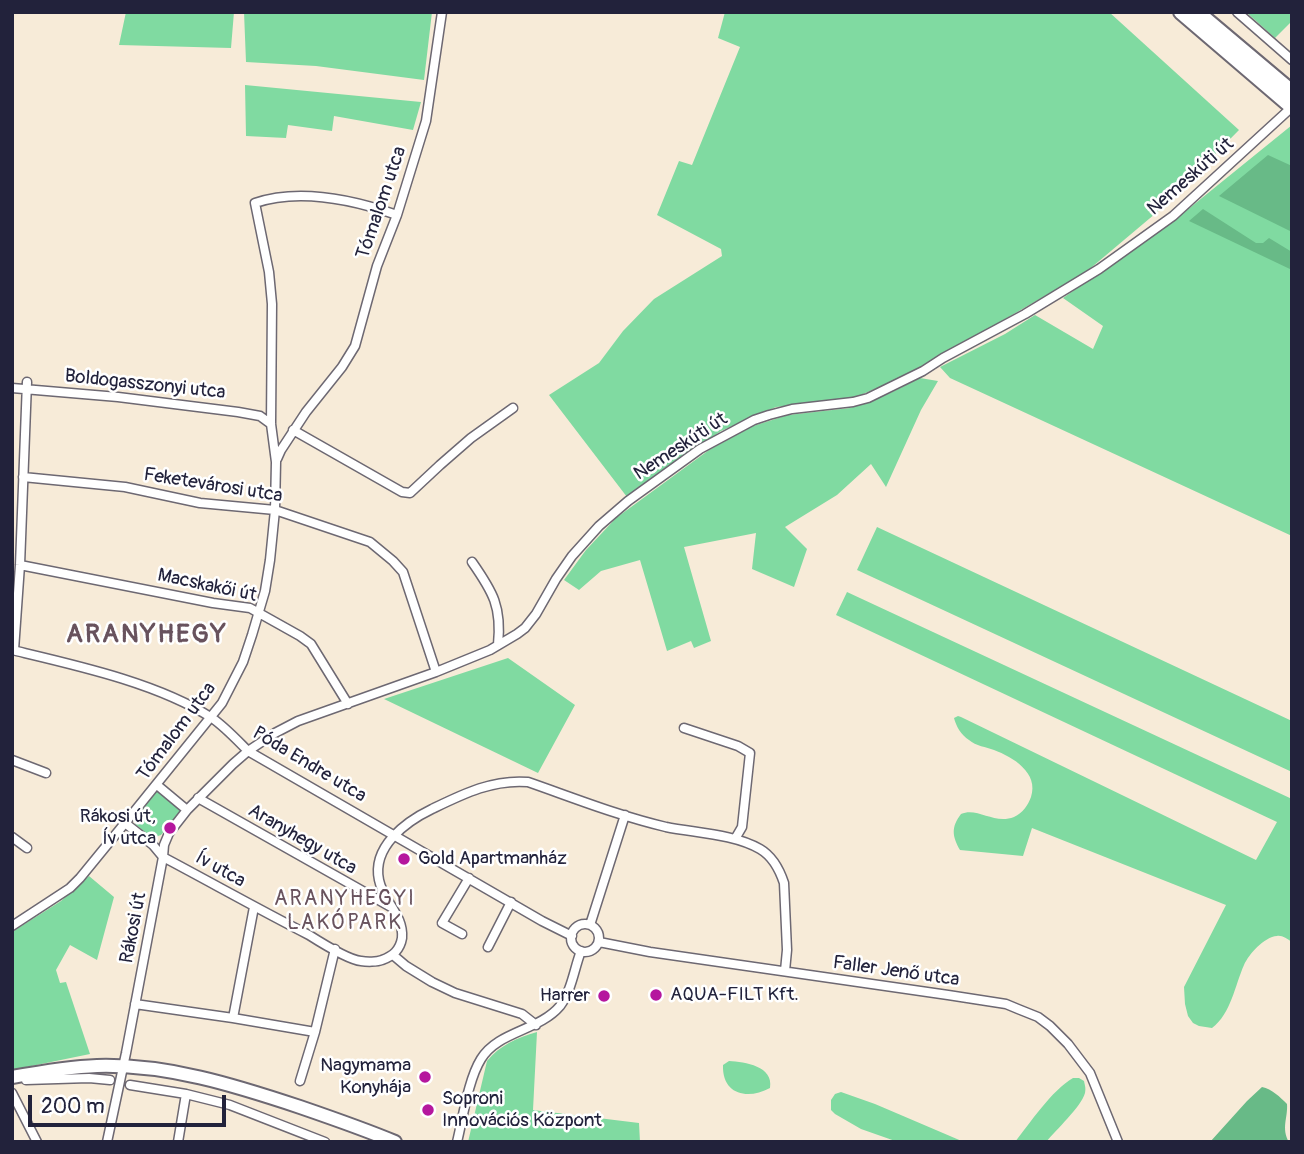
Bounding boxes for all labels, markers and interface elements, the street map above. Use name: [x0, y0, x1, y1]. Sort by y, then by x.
street label: Nemeskúti út: [1143, 133, 1239, 221]
street label: Tómalom utca: [352, 144, 412, 262]
street label: Boldogasszonyi utca: [63, 365, 227, 405]
street label: Nemeskúti út: [630, 408, 732, 486]
street label: Feketevárosi utca: [142, 464, 284, 508]
street label: Macskakői út: [155, 564, 259, 608]
district label: ARANYHEGY: [67, 619, 227, 651]
street label: Tómalom utca: [133, 678, 221, 786]
street label: Póda Endre utca: [248, 722, 370, 808]
street label: Aranyhegy utca: [244, 800, 360, 880]
place label: Rákosi út, Ív utca: [80, 806, 156, 850]
marker: Rákosi út, Ív utca: [162, 820, 178, 836]
street label: Ív utca: [191, 847, 249, 893]
place label: Gold Apartmanház: [418, 848, 567, 870]
marker: Gold Apartmanház: [396, 851, 412, 867]
district label: ARANYHEGYI LAKÓPARK: [275, 887, 415, 937]
street label: Rákosi út: [116, 891, 152, 965]
street label: Faller Jenő utca: [831, 952, 961, 992]
place label: AQUA-FILT Kft.: [670, 984, 799, 1006]
place label: Harrer: [540, 985, 590, 1007]
marker: AQUA-FILT Kft.: [648, 987, 664, 1003]
marker: Harrer: [596, 988, 612, 1004]
place label: Nagymama Konyhája: [320, 1055, 411, 1099]
marker: Nagymama Konyhája: [417, 1069, 433, 1085]
scale bar: [32, 1080, 229, 1124]
place label: Soproni Innovációs Központ: [442, 1088, 602, 1132]
text: 200 m: [41, 1093, 105, 1120]
marker: Soproni Innovációs Központ: [420, 1102, 436, 1118]

